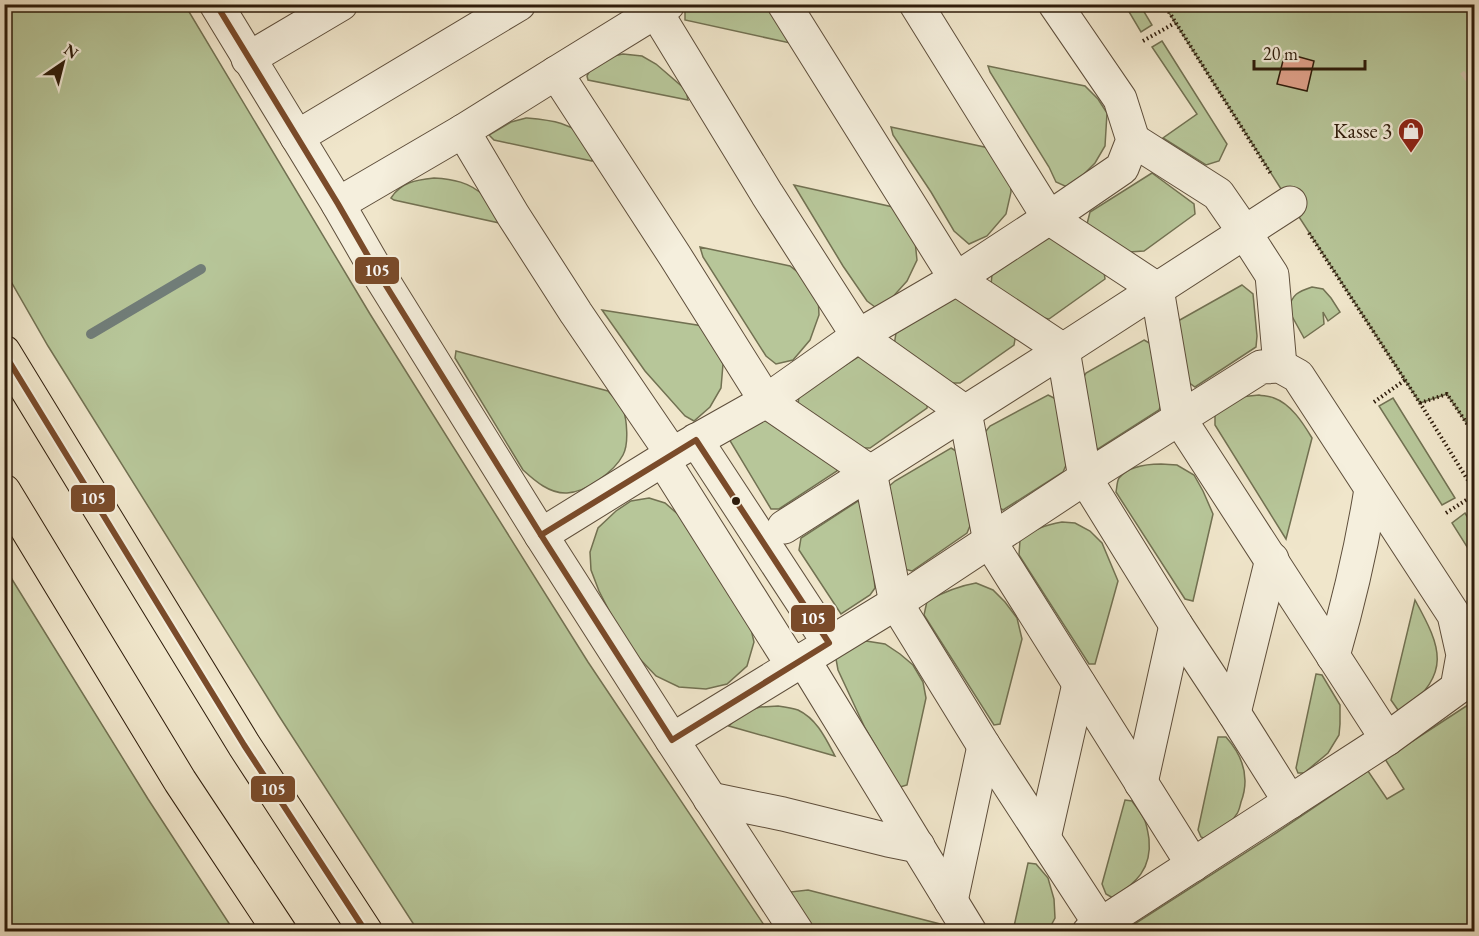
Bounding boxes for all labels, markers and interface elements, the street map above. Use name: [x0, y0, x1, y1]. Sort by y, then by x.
north arrow: [33, 33, 93, 93]
scale bar: [1254, 33, 1365, 71]
text: N: [60, 39, 83, 63]
text: 20 m: [1263, 42, 1298, 65]
shop icon: Kasse 3: [1396, 116, 1426, 154]
place label: Kasse 3: [1333, 117, 1392, 144]
line badge: 105: [354, 256, 400, 285]
text: 105: [364, 260, 390, 281]
line badge: 105: [70, 484, 116, 513]
text: 105: [80, 488, 106, 509]
unlabelled marker: [730, 495, 742, 507]
line badge: 105: [790, 604, 836, 633]
text: 105: [800, 608, 826, 629]
line badge: 105: [250, 775, 296, 803]
text: 105: [260, 779, 286, 800]

